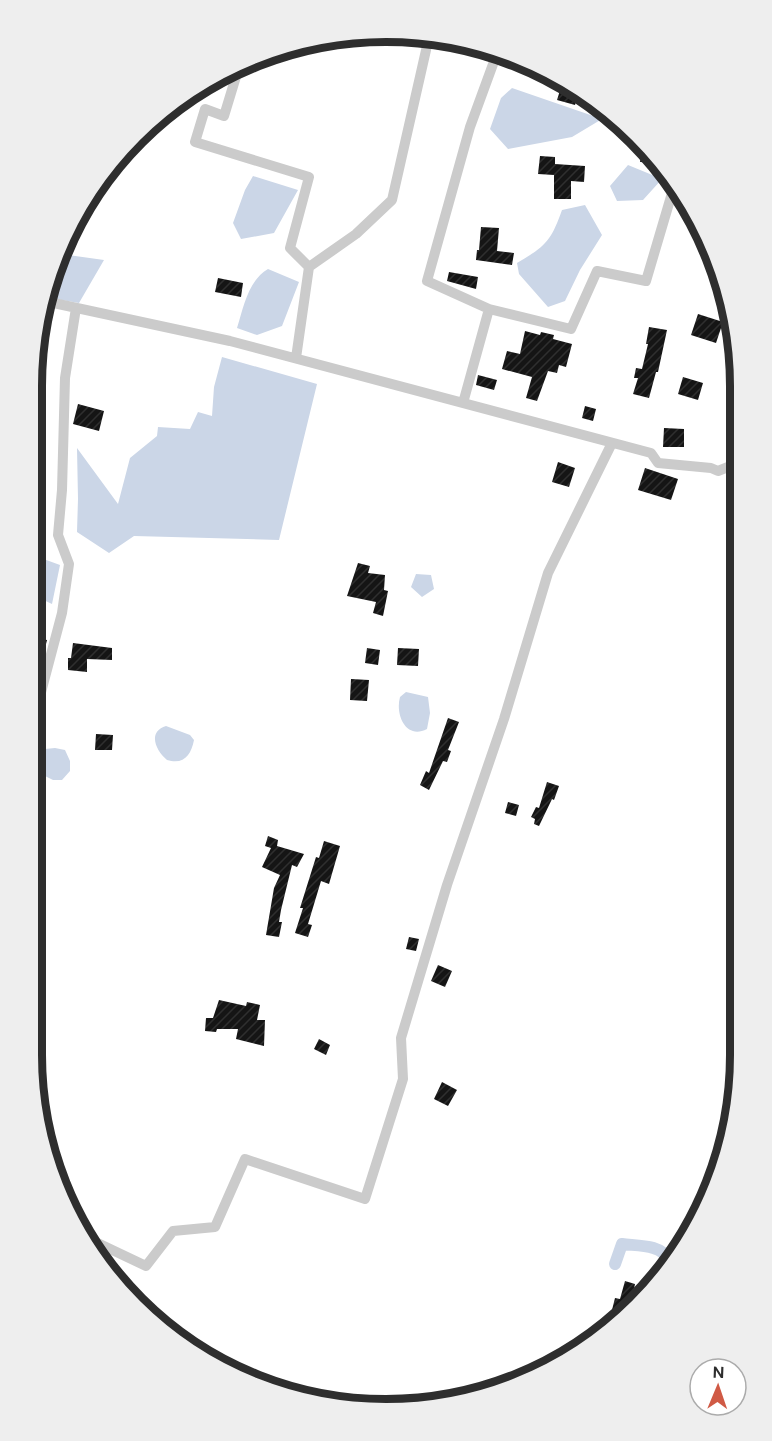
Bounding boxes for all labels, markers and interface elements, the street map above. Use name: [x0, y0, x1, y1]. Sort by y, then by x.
north arrow: [688, 1357, 748, 1417]
text: N: [712, 1362, 725, 1383]

